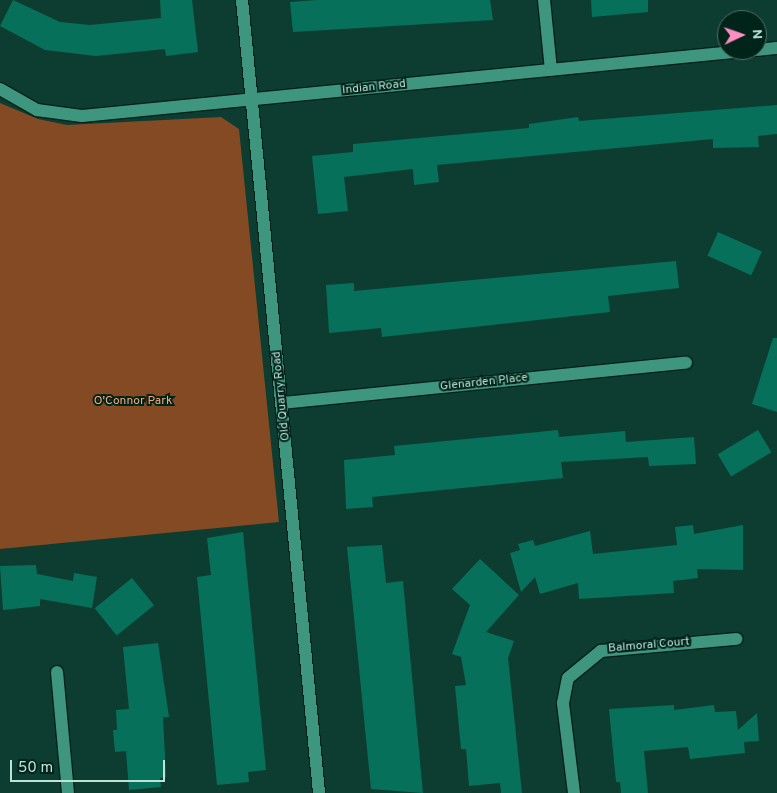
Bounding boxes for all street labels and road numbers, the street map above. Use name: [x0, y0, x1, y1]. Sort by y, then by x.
street label: Indian Road: [341, 77, 407, 99]
street label: Old Quarry Road: [270, 351, 294, 441]
street label: Glenarden Place: [439, 371, 529, 395]
street label: Balmoral Court: [608, 635, 690, 657]

